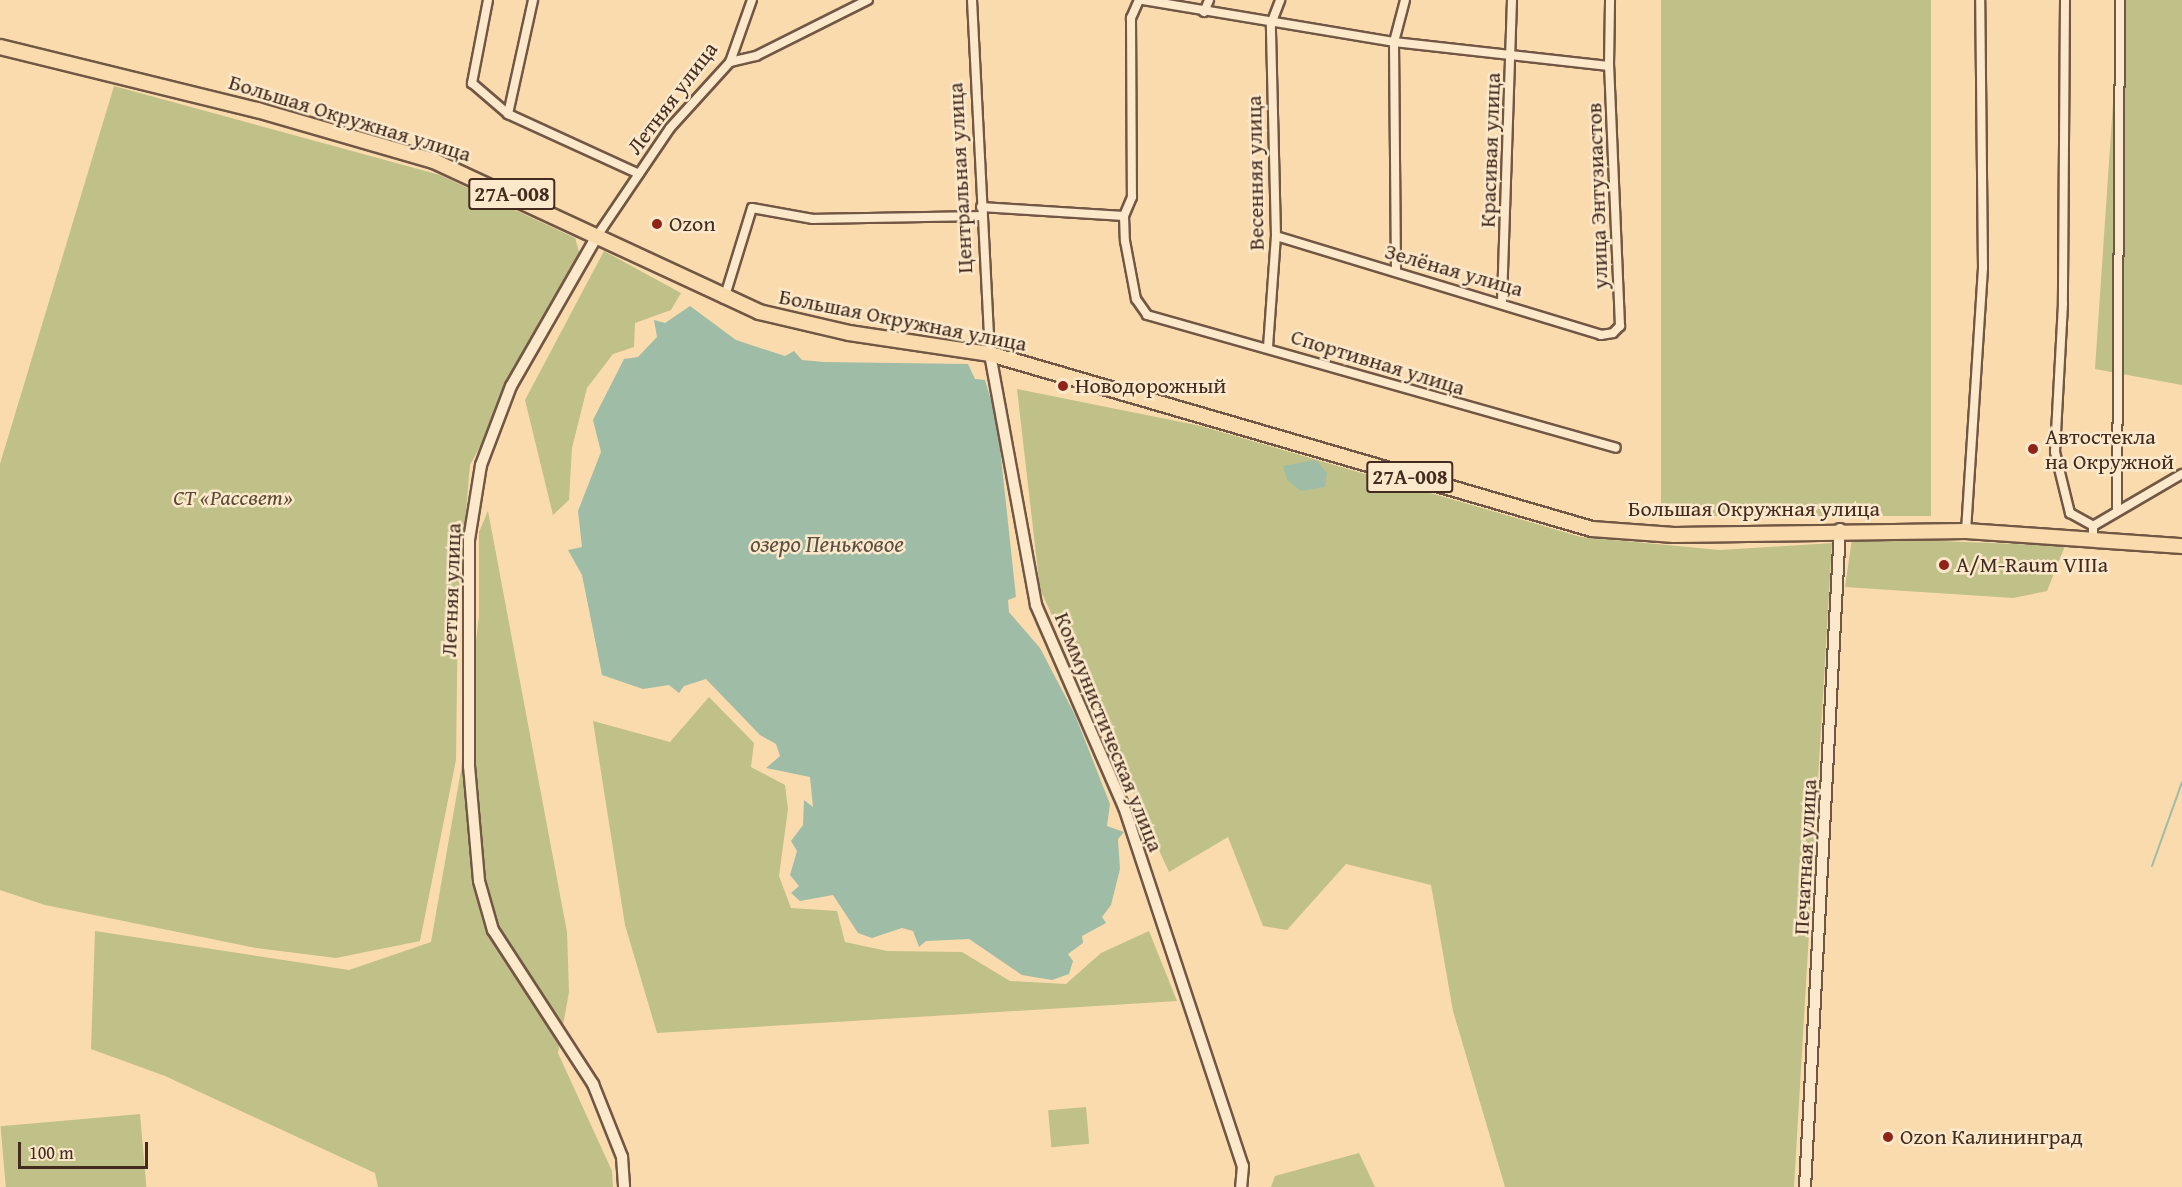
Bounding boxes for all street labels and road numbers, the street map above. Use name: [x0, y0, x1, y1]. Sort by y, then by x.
street label: Летняя улица: [621, 36, 723, 160]
street label: Большая Окружная улица: [226, 69, 474, 167]
street label: Красивая улица: [1474, 72, 1506, 228]
street label: Центральная улица: [942, 82, 978, 274]
street label: Весенняя улица: [1240, 95, 1270, 251]
street label: улица Энтузиастов: [1581, 102, 1613, 290]
road number: 27А-008: [467, 176, 557, 212]
street label: Зелёная улица: [1382, 238, 1526, 302]
street label: Большая Окружная улица: [777, 283, 1029, 357]
street label: Спортивная улица: [1288, 323, 1468, 401]
road number: 27А-008: [1365, 459, 1455, 495]
street label: Большая Окружная улица: [1628, 496, 1880, 522]
street label: Летняя улица: [435, 522, 467, 658]
street label: Коммунистическая улица: [1049, 608, 1169, 856]
street label: Печатная улица: [1788, 778, 1822, 936]

